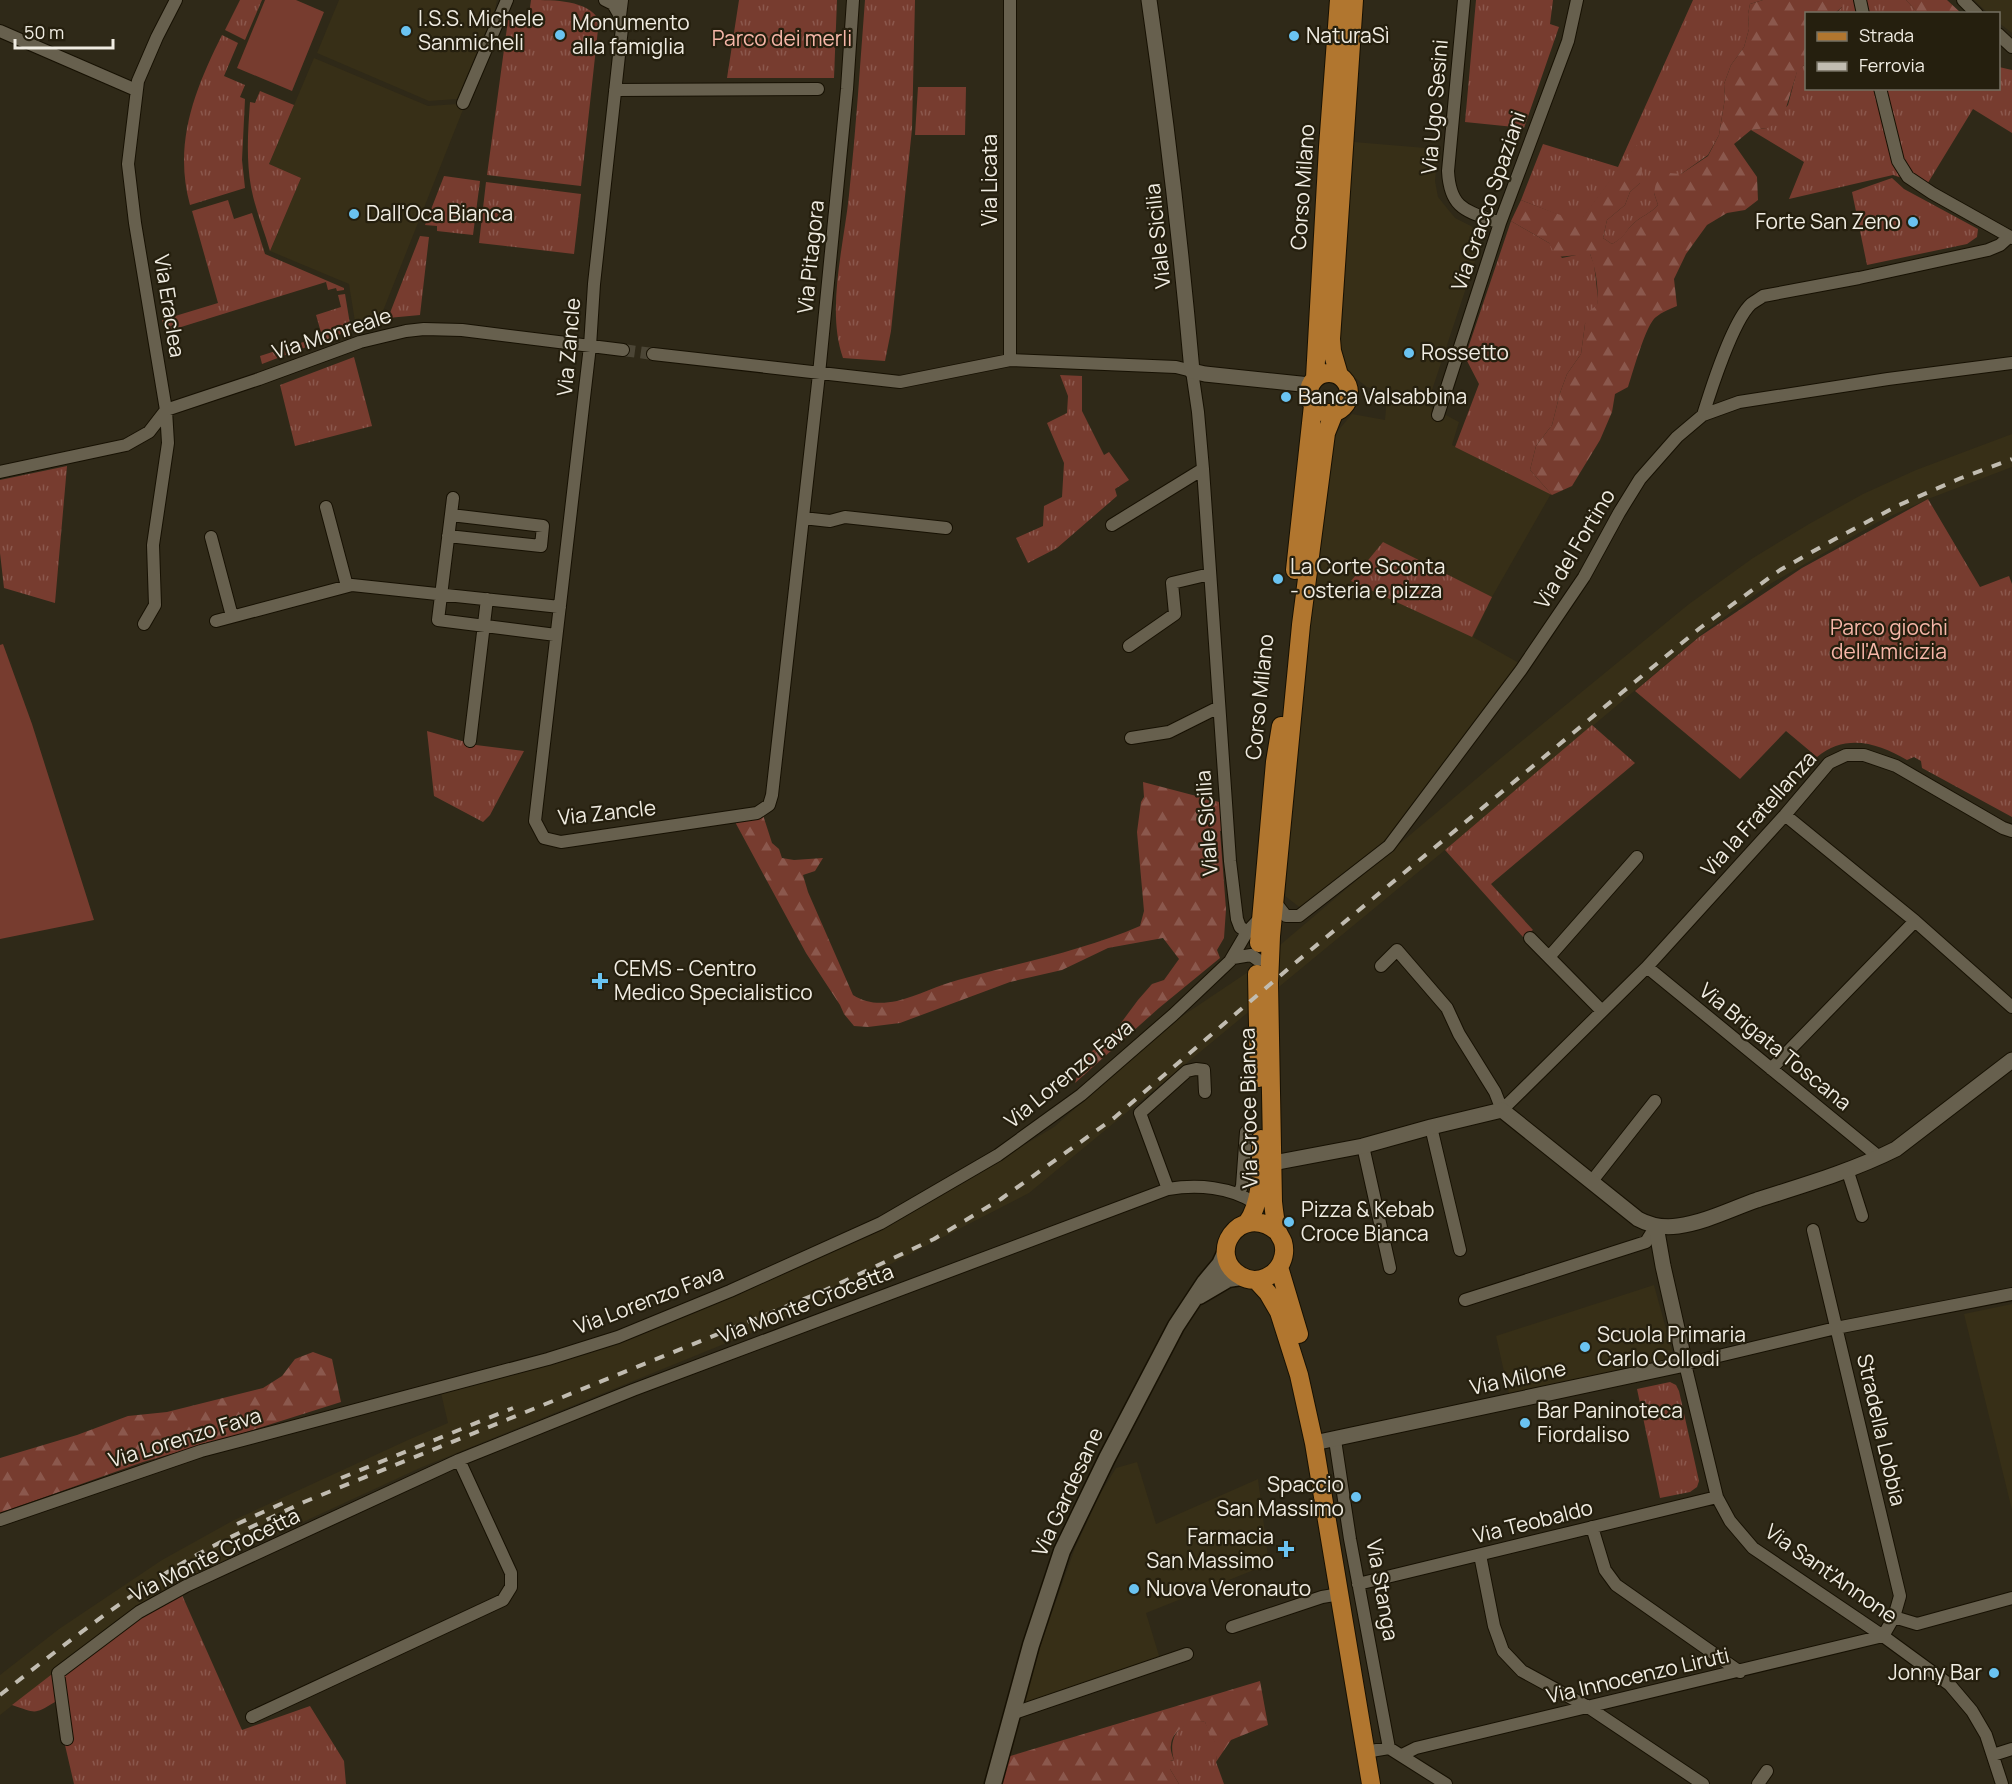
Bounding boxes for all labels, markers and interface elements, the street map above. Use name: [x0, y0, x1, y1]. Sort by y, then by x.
place label: I.S.S. Michele Sanmicheli: [418, 4, 544, 56]
place label: Monumento alla famiglia: [572, 8, 690, 60]
scale bar: [15, 12, 112, 50]
legend: [1805, 12, 2000, 90]
text: 50 m: [24, 20, 64, 44]
place label: NaturaSì: [1306, 21, 1390, 49]
text: Strada: [1859, 23, 1914, 47]
marker: I.S.S. Michele Sanmicheli: [399, 24, 413, 38]
park label: Parco dei merli: [712, 24, 852, 52]
marker: Monumento alla famiglia: [553, 28, 567, 42]
marker: NaturaSì: [1287, 29, 1301, 43]
street label: Via Ugo Sesini: [1414, 38, 1454, 176]
text: Ferrovia: [1859, 53, 1925, 77]
street label: Via Gracco Spaziani: [1444, 107, 1532, 294]
street label: Corso Milano: [1284, 123, 1320, 251]
street label: Via Licata: [975, 134, 1003, 226]
street label: Viale Sicilia: [1138, 182, 1176, 290]
place label: Dall'Oca Bianca: [366, 199, 513, 227]
street label: Via Pitagora: [790, 199, 830, 315]
marker: Dall'Oca Bianca: [347, 207, 361, 221]
place label: Forte San Zeno: [1755, 207, 1901, 235]
marker: Forte San Zeno: [1906, 215, 1920, 229]
street label: Via Eraclea: [148, 252, 192, 359]
street label: Via Zancle: [550, 297, 586, 397]
street label: Via Monreale: [268, 301, 395, 365]
place label: Rossetto: [1421, 338, 1509, 366]
marker: Rossetto: [1402, 346, 1416, 360]
place label: Banca Valsabbina: [1298, 382, 1467, 410]
marker: Banca Valsabbina: [1279, 390, 1293, 404]
street label: Via del Fortino: [1527, 483, 1621, 614]
place label: La Corte Sconta - osteria e pizza: [1290, 552, 1445, 604]
marker: La Corte Sconta - osteria e pizza: [1271, 572, 1285, 586]
park label: Parco giochi dell'Amicizia: [1830, 613, 1948, 665]
street label: Corso Milano: [1238, 633, 1280, 761]
street label: Via la Fratellanza: [1694, 745, 1822, 882]
street label: Viale Sicilia: [1188, 769, 1224, 877]
street label: Via Zancle: [556, 793, 657, 831]
place label: CEMS - Centro Medico Specialistico: [614, 954, 813, 1006]
marker: CEMS - Centro Medico Specialistico: [591, 972, 609, 990]
street label: Via Brigata Toscana: [1694, 976, 1858, 1116]
street label: Via Lorenzo Fava: [998, 1013, 1139, 1134]
street label: Via Croce Bianca: [1233, 1027, 1263, 1189]
place label: Pizza & Kebab Croce Bianca: [1301, 1195, 1434, 1247]
marker: Pizza & Kebab Croce Bianca: [1282, 1215, 1296, 1229]
street label: Via Monte Crocetta: [714, 1257, 897, 1349]
street label: Via Lorenzo Fava: [570, 1258, 727, 1340]
place label: Scuola Primaria Carlo Collodi: [1597, 1320, 1746, 1372]
marker: Scuola Primaria Carlo Collodi: [1578, 1340, 1592, 1354]
street label: Stradella Lobbia: [1851, 1351, 1913, 1509]
street label: Via Milone: [1467, 1353, 1568, 1401]
place label: Bar Paninoteca Fiordaliso: [1537, 1396, 1683, 1448]
street label: Via Lorenzo Fava: [105, 1401, 264, 1474]
marker: Bar Paninoteca Fiordaliso: [1518, 1416, 1532, 1430]
street label: Via Gardesane: [1025, 1423, 1109, 1560]
place label: Spaccio San Massimo: [1216, 1470, 1344, 1522]
marker: Spaccio San Massimo: [1349, 1490, 1363, 1504]
street label: Via Teobaldo: [1470, 1493, 1596, 1549]
street label: Via Monte Crocetta: [125, 1501, 304, 1607]
street label: Via Sant'Annone: [1760, 1517, 1903, 1629]
place label: Farmacia San Massimo: [1146, 1522, 1274, 1574]
street label: Via Stanga: [1360, 1537, 1406, 1643]
marker: Farmacia San Massimo: [1279, 1542, 1293, 1556]
place label: Nuova Veronauto: [1146, 1574, 1311, 1602]
marker: Nuova Veronauto: [1127, 1582, 1141, 1596]
street label: Via Innocenzo Liruti: [1544, 1640, 1732, 1710]
place label: Jonny Bar: [1888, 1658, 1982, 1686]
marker: Jonny Bar: [1987, 1666, 2001, 1680]

